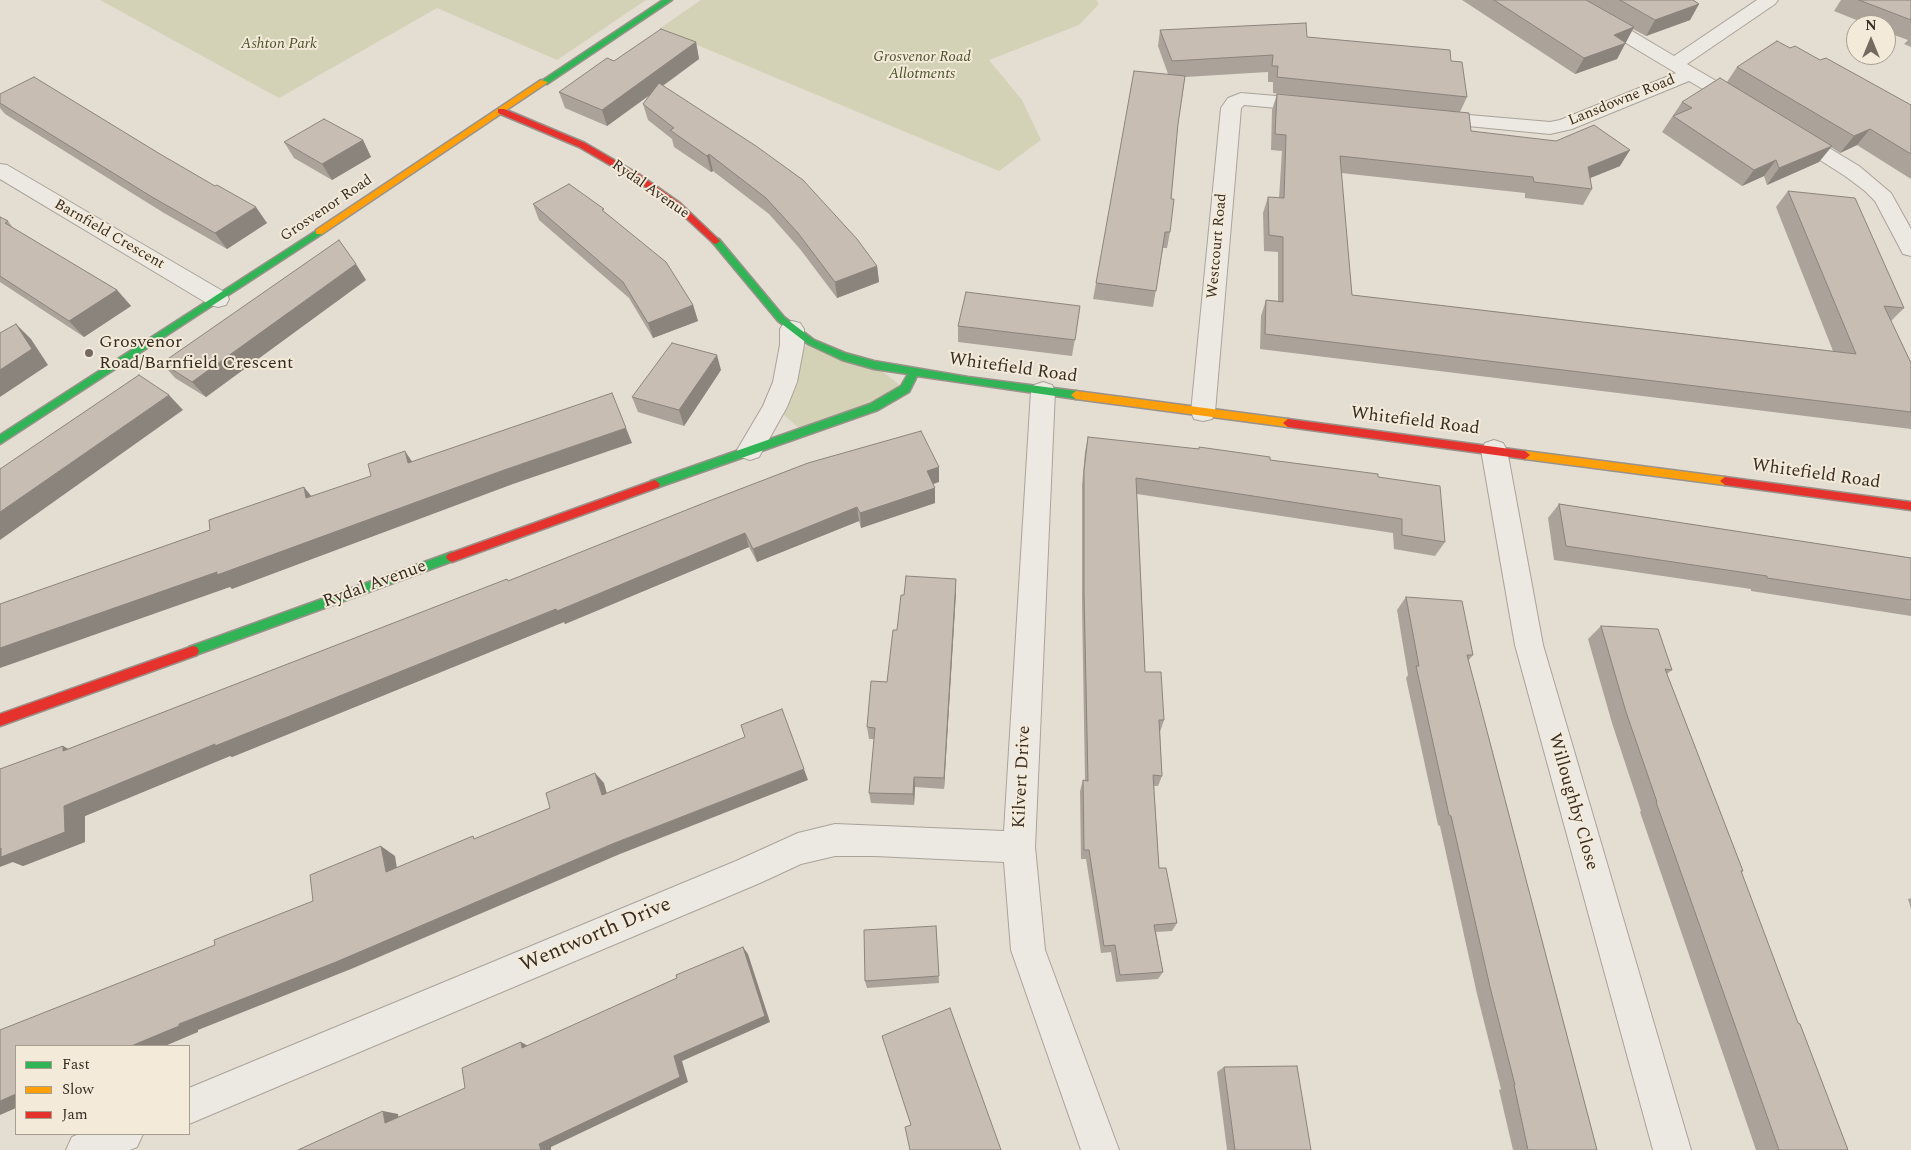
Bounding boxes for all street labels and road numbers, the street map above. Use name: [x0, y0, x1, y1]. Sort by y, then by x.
street label: Lansdowne Road: [1566, 71, 1678, 131]
street label: Rydal Avenue: [608, 157, 692, 223]
street label: Grosvenor Road: [278, 172, 376, 246]
street label: Westcourt Road: [1204, 192, 1232, 300]
street label: Barnfield Crescent: [51, 196, 167, 274]
street label: Whitefield Road: [947, 349, 1079, 389]
street label: Whitefield Road: [1349, 403, 1481, 441]
street label: Whitefield Road: [1750, 455, 1882, 495]
street label: Rydal Avenue: [320, 556, 430, 614]
street label: Kilvert Drive: [1010, 725, 1036, 829]
street label: Willoughby Close: [1542, 731, 1602, 873]
street label: Wentworth Drive: [517, 893, 675, 979]

